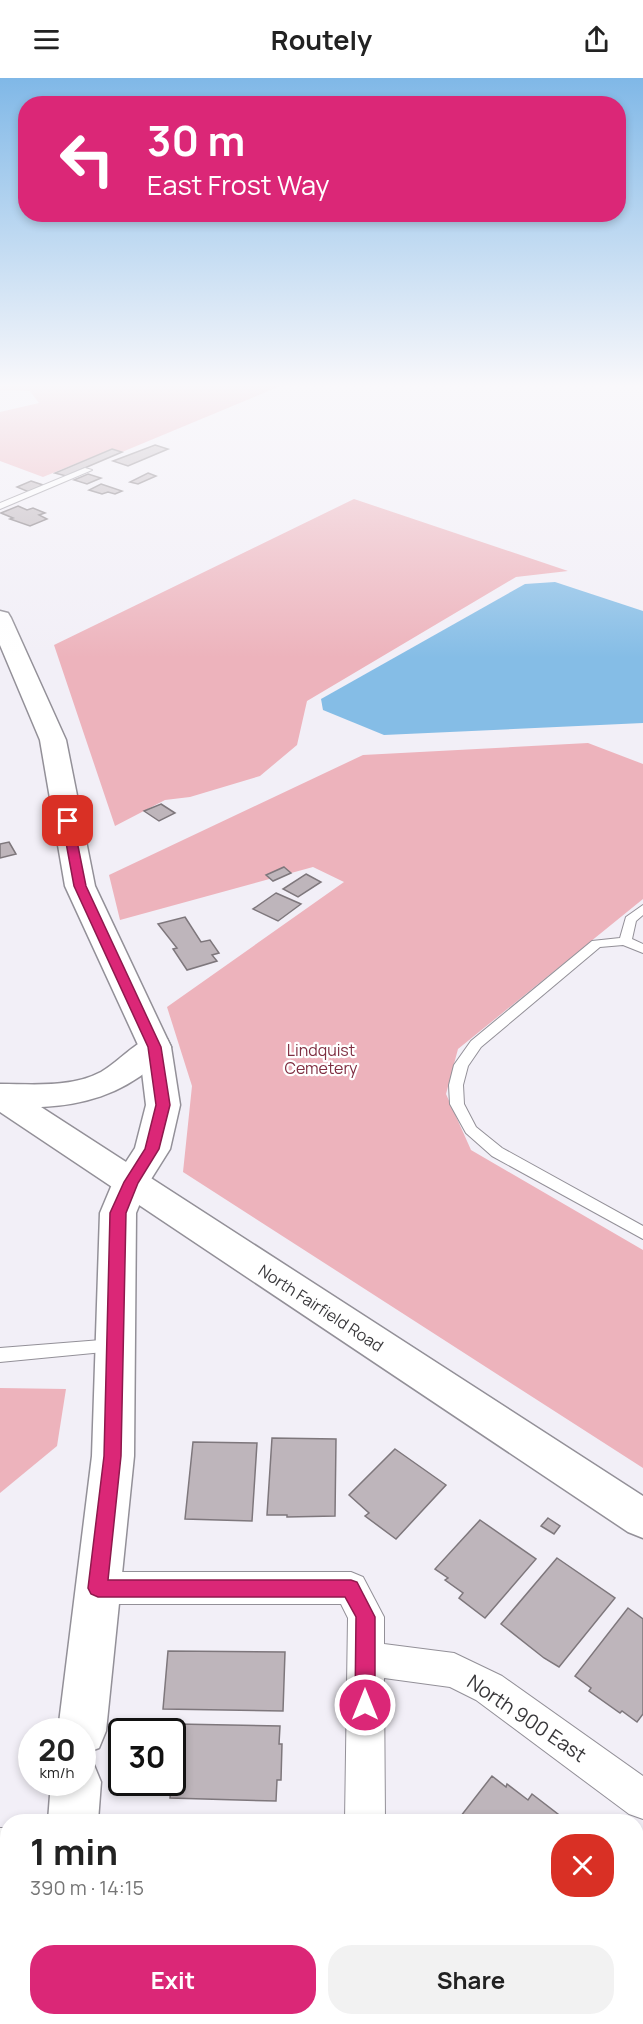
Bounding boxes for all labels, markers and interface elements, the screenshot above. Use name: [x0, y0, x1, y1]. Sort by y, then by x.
text: Routely: [271, 21, 372, 58]
icon: menu: [30, 23, 63, 56]
icon: share: [580, 23, 613, 56]
text: 30 m: [147, 111, 245, 169]
icon: left: [48, 120, 126, 198]
text: East Frost Way: [147, 166, 330, 203]
pin: [42, 795, 93, 846]
icon: arrive: [51, 804, 84, 837]
park label: Lindquist Cemetery: [285, 1039, 358, 1079]
street label: North Fairfield Road: [254, 1259, 388, 1357]
street label: North 900 East: [462, 1668, 592, 1768]
position arrow: [333, 1673, 397, 1737]
speed limit sign: 30: [108, 1718, 186, 1796]
text: 20: [38, 1729, 76, 1770]
text: km/h: [40, 1762, 74, 1783]
text: 1 min: [30, 1827, 118, 1876]
button: close: [551, 1834, 614, 1897]
text: 390 m · 14:15: [30, 1874, 144, 1901]
button: Exit: [30, 1945, 316, 2014]
button: Share: [328, 1945, 614, 2014]

